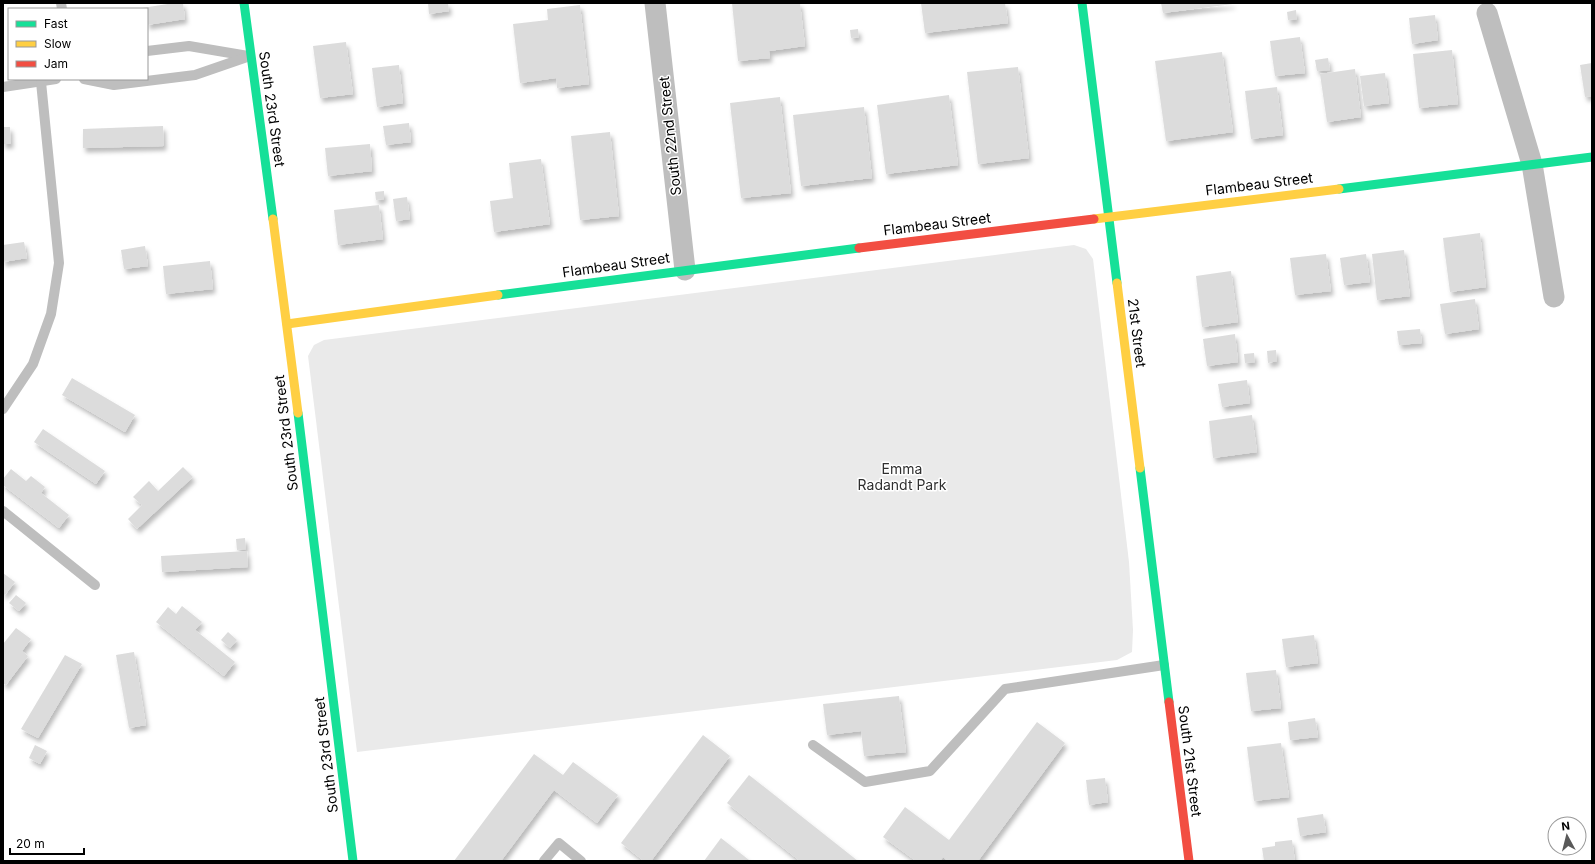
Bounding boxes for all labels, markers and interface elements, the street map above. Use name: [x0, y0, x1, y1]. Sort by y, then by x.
legend: [8, 8, 148, 80]
text: Fast: [44, 16, 68, 31]
text: Slow: [44, 36, 72, 51]
street label: South 23rd Street: [256, 50, 289, 168]
text: Jam: [44, 56, 68, 71]
street label: South 22nd Street: [655, 75, 684, 197]
street label: Flambeau Street: [1204, 168, 1314, 199]
street label: Flambeau Street: [882, 208, 992, 239]
street label: Flambeau Street: [561, 248, 671, 280]
street label: 21st Street: [1125, 297, 1150, 369]
street label: South 23rd Street: [270, 374, 301, 492]
park label: Emma Radandt Park: [858, 460, 947, 493]
street label: South 23rd Street: [310, 696, 341, 814]
street label: South 21st Street: [1175, 704, 1206, 818]
north arrow: [1547, 816, 1587, 856]
text: N: [1561, 819, 1571, 834]
scale bar: [10, 830, 84, 856]
text: 20 m: [16, 836, 45, 851]

